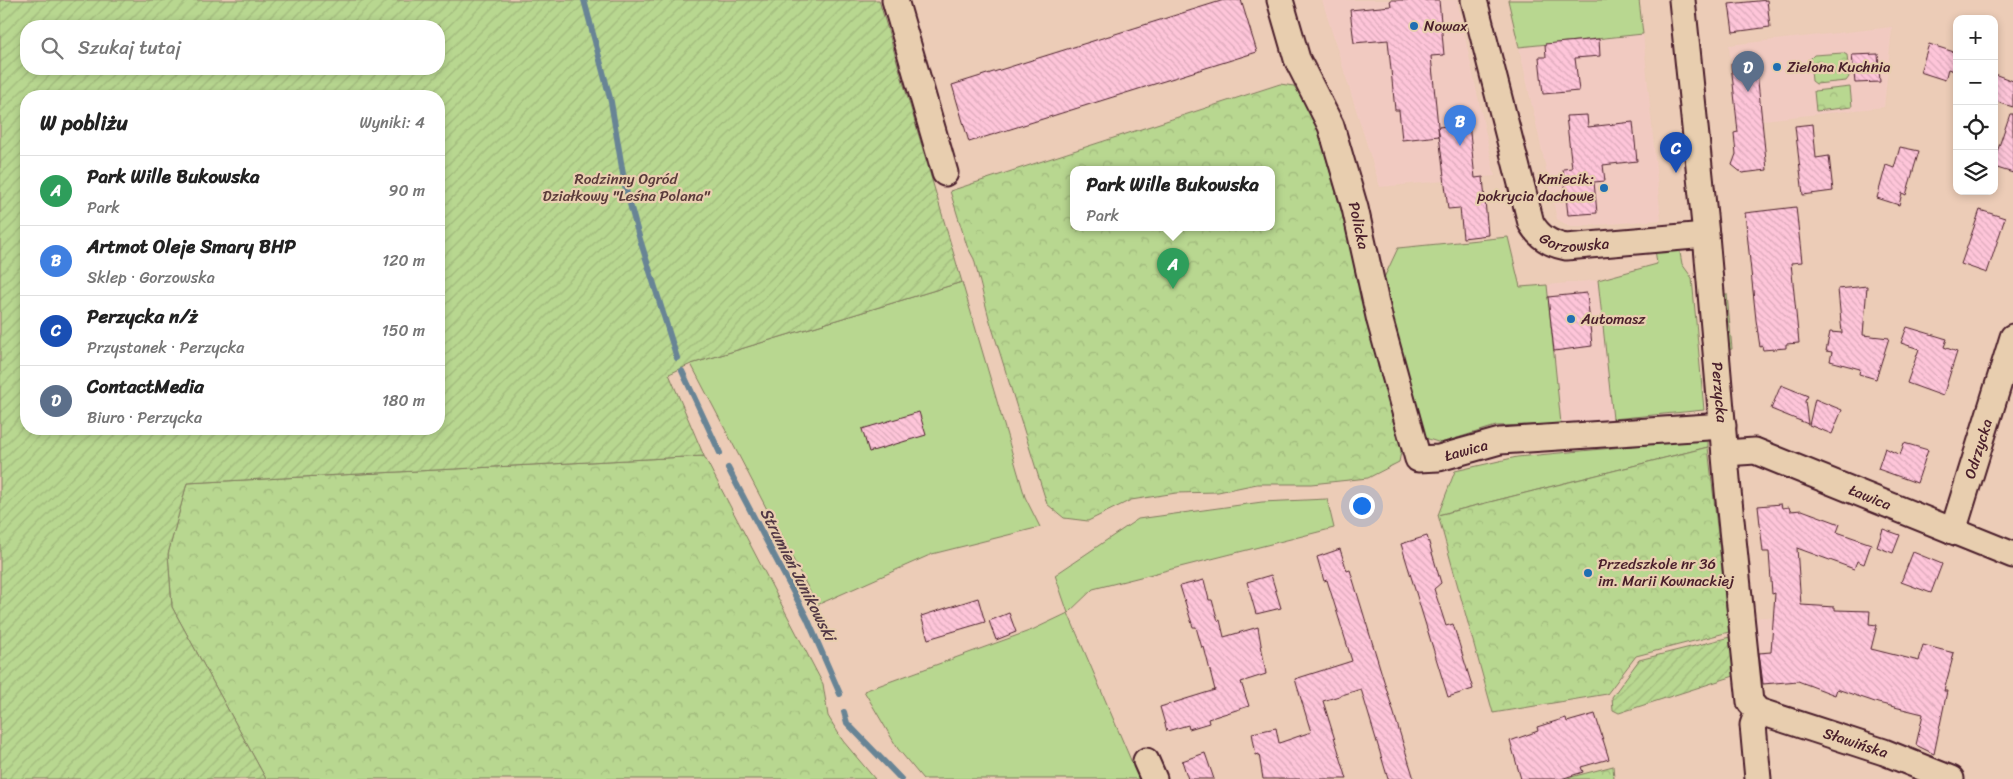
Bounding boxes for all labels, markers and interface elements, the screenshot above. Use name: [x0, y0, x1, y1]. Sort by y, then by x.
place label: Nowax: [1424, 13, 1468, 39]
map controls: [1953, 15, 1998, 195]
button: +: [1953, 15, 1998, 60]
search box: [20, 20, 445, 75]
marker: Nowax: [1408, 20, 1420, 32]
text: Szukaj tutaj: [78, 31, 181, 64]
icon: search: [38, 34, 66, 62]
pin: D: [1732, 51, 1764, 92]
place label: Zielona Kuchnia: [1787, 54, 1891, 80]
button: −: [1953, 60, 1998, 105]
marker: Zielona Kuchnia: [1771, 61, 1783, 73]
text: W pobliżu: [40, 104, 128, 142]
pin: B: [1444, 105, 1476, 146]
button: locate: [1953, 105, 1998, 150]
text: Wyniki: 4: [359, 108, 425, 137]
pin: C: [1660, 132, 1692, 173]
button: layers: [1953, 150, 1998, 195]
text: Park Wille Bukowska: [87, 160, 260, 193]
park label: Rodzinny Ogród Działkowy "Leśna Polana": [542, 166, 710, 209]
popup: [1070, 166, 1275, 231]
place label: Kmiecik: pokrycia dachowe: [1477, 166, 1594, 209]
text: Park Wille Bukowska: [1086, 168, 1259, 201]
text: A: [51, 176, 61, 205]
text: 90 m: [389, 176, 425, 205]
marker: Kmiecik: pokrycia dachowe: [1598, 182, 1610, 194]
text: Park: [87, 193, 120, 222]
street label: Policka: [1341, 199, 1377, 252]
text: Park: [1086, 201, 1119, 230]
street label: Gorzowska: [1534, 225, 1611, 260]
text: Artmot Oleje Smary BHP: [87, 230, 296, 263]
text: B: [51, 246, 61, 275]
text: 120 m: [382, 246, 425, 275]
pin: A: [1157, 248, 1189, 289]
text: Sklep · Gorzowska: [87, 263, 215, 292]
text: Perzycka n/ż: [87, 300, 198, 333]
place label: Automasz: [1580, 306, 1646, 332]
marker: Automasz: [1565, 313, 1577, 325]
text: C: [51, 316, 61, 345]
text: 150 m: [382, 316, 425, 345]
text: Przystanek · Perzycka: [87, 333, 244, 362]
street label: Perzycka: [1704, 361, 1735, 424]
text: ContactMedia: [87, 370, 204, 403]
text: D: [51, 386, 61, 415]
text: 180 m: [382, 386, 425, 415]
text: Biuro · Perzycka: [87, 403, 202, 432]
street label: Odrzycka: [1957, 415, 2000, 482]
street label: Ławica: [1441, 432, 1491, 469]
street label: Ławica: [1845, 477, 1896, 518]
your location: [1349, 493, 1375, 519]
water label: Strumień Junikowski: [752, 502, 846, 649]
place label: Przedszkole nr 36 im. Marii Kownackiej: [1598, 551, 1734, 594]
marker: Przedszkole nr 36 im. Marii Kownackiej: [1582, 567, 1594, 579]
street label: Sławińska: [1820, 720, 1892, 766]

